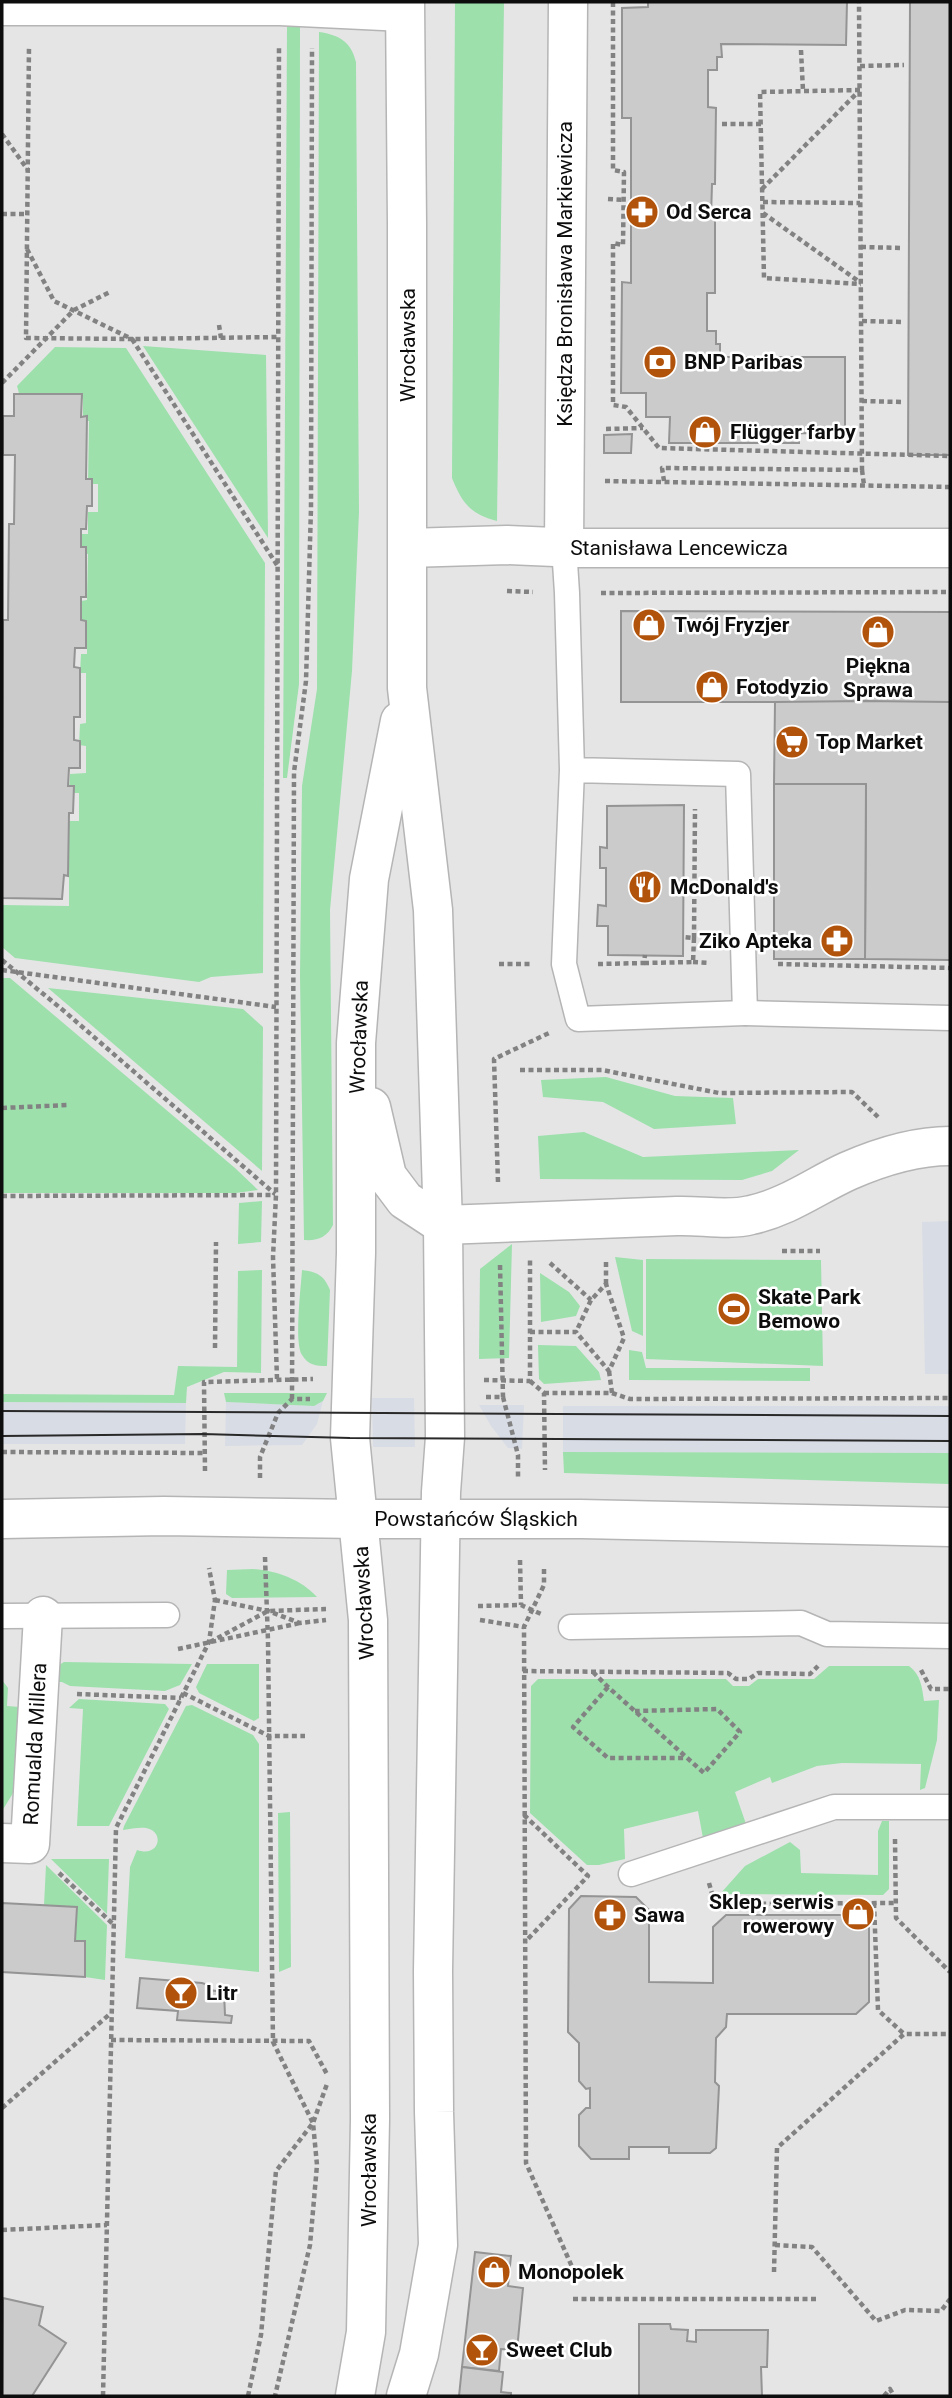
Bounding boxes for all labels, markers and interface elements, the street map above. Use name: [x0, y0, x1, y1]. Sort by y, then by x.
street label: Księdza Bronisława Markiewicza: [553, 121, 577, 427]
pharmacy icon: Od Serca: [623, 193, 661, 231]
place label: Od Serca: [666, 200, 751, 224]
street label: Wrocławska: [396, 288, 420, 402]
bank icon: BNP Paribas: [641, 343, 679, 381]
place label: BNP Paribas: [684, 350, 803, 374]
shop icon: Flügger farby: [686, 413, 724, 451]
place label: Flügger farby: [730, 420, 856, 444]
street label: Stanisława Lencewicza: [570, 536, 788, 560]
shop icon: Twój Fryzjer: [630, 606, 668, 644]
place label: Twój Fryzjer: [674, 613, 790, 637]
shop icon: Piękna Sprawa: [859, 613, 897, 651]
place label: Piękna Sprawa: [843, 654, 913, 702]
shop icon: Fotodyzio: [693, 668, 731, 706]
place label: Fotodyzio: [736, 675, 828, 699]
supermarket icon: Top Market: [773, 723, 811, 761]
place label: Top Market: [816, 730, 923, 754]
restaurant icon: McDonald's: [626, 868, 664, 906]
place label: McDonald's: [670, 875, 779, 899]
pharmacy icon: Ziko Apteka: [818, 922, 856, 960]
place label: Ziko Apteka: [699, 929, 812, 953]
street label: Wrocławska: [345, 980, 373, 1094]
place label: Skate Park Bemowo: [758, 1285, 861, 1333]
sports icon: Skate Park Bemowo: [715, 1290, 753, 1328]
street label: Powstańców Śląskich: [374, 1507, 578, 1531]
street label: Wrocławska: [349, 1545, 379, 1661]
street label: Romualda Millera: [19, 1662, 51, 1826]
place label: Sklep, serwis rowerowy: [709, 1890, 834, 1938]
shop icon: Sklep, serwis rowerowy: [839, 1895, 877, 1933]
pharmacy icon: Sawa: [591, 1896, 629, 1934]
place label: Sawa: [634, 1903, 685, 1927]
bar icon: Litr: [162, 1974, 200, 2012]
place label: Litr: [206, 1981, 238, 2005]
street label: Wrocławska: [357, 2113, 381, 2227]
shop icon: Monopolek: [475, 2253, 513, 2291]
place label: Monopolek: [518, 2260, 624, 2284]
bar icon: Sweet Club: [463, 2331, 501, 2369]
place label: Sweet Club: [506, 2338, 612, 2362]

